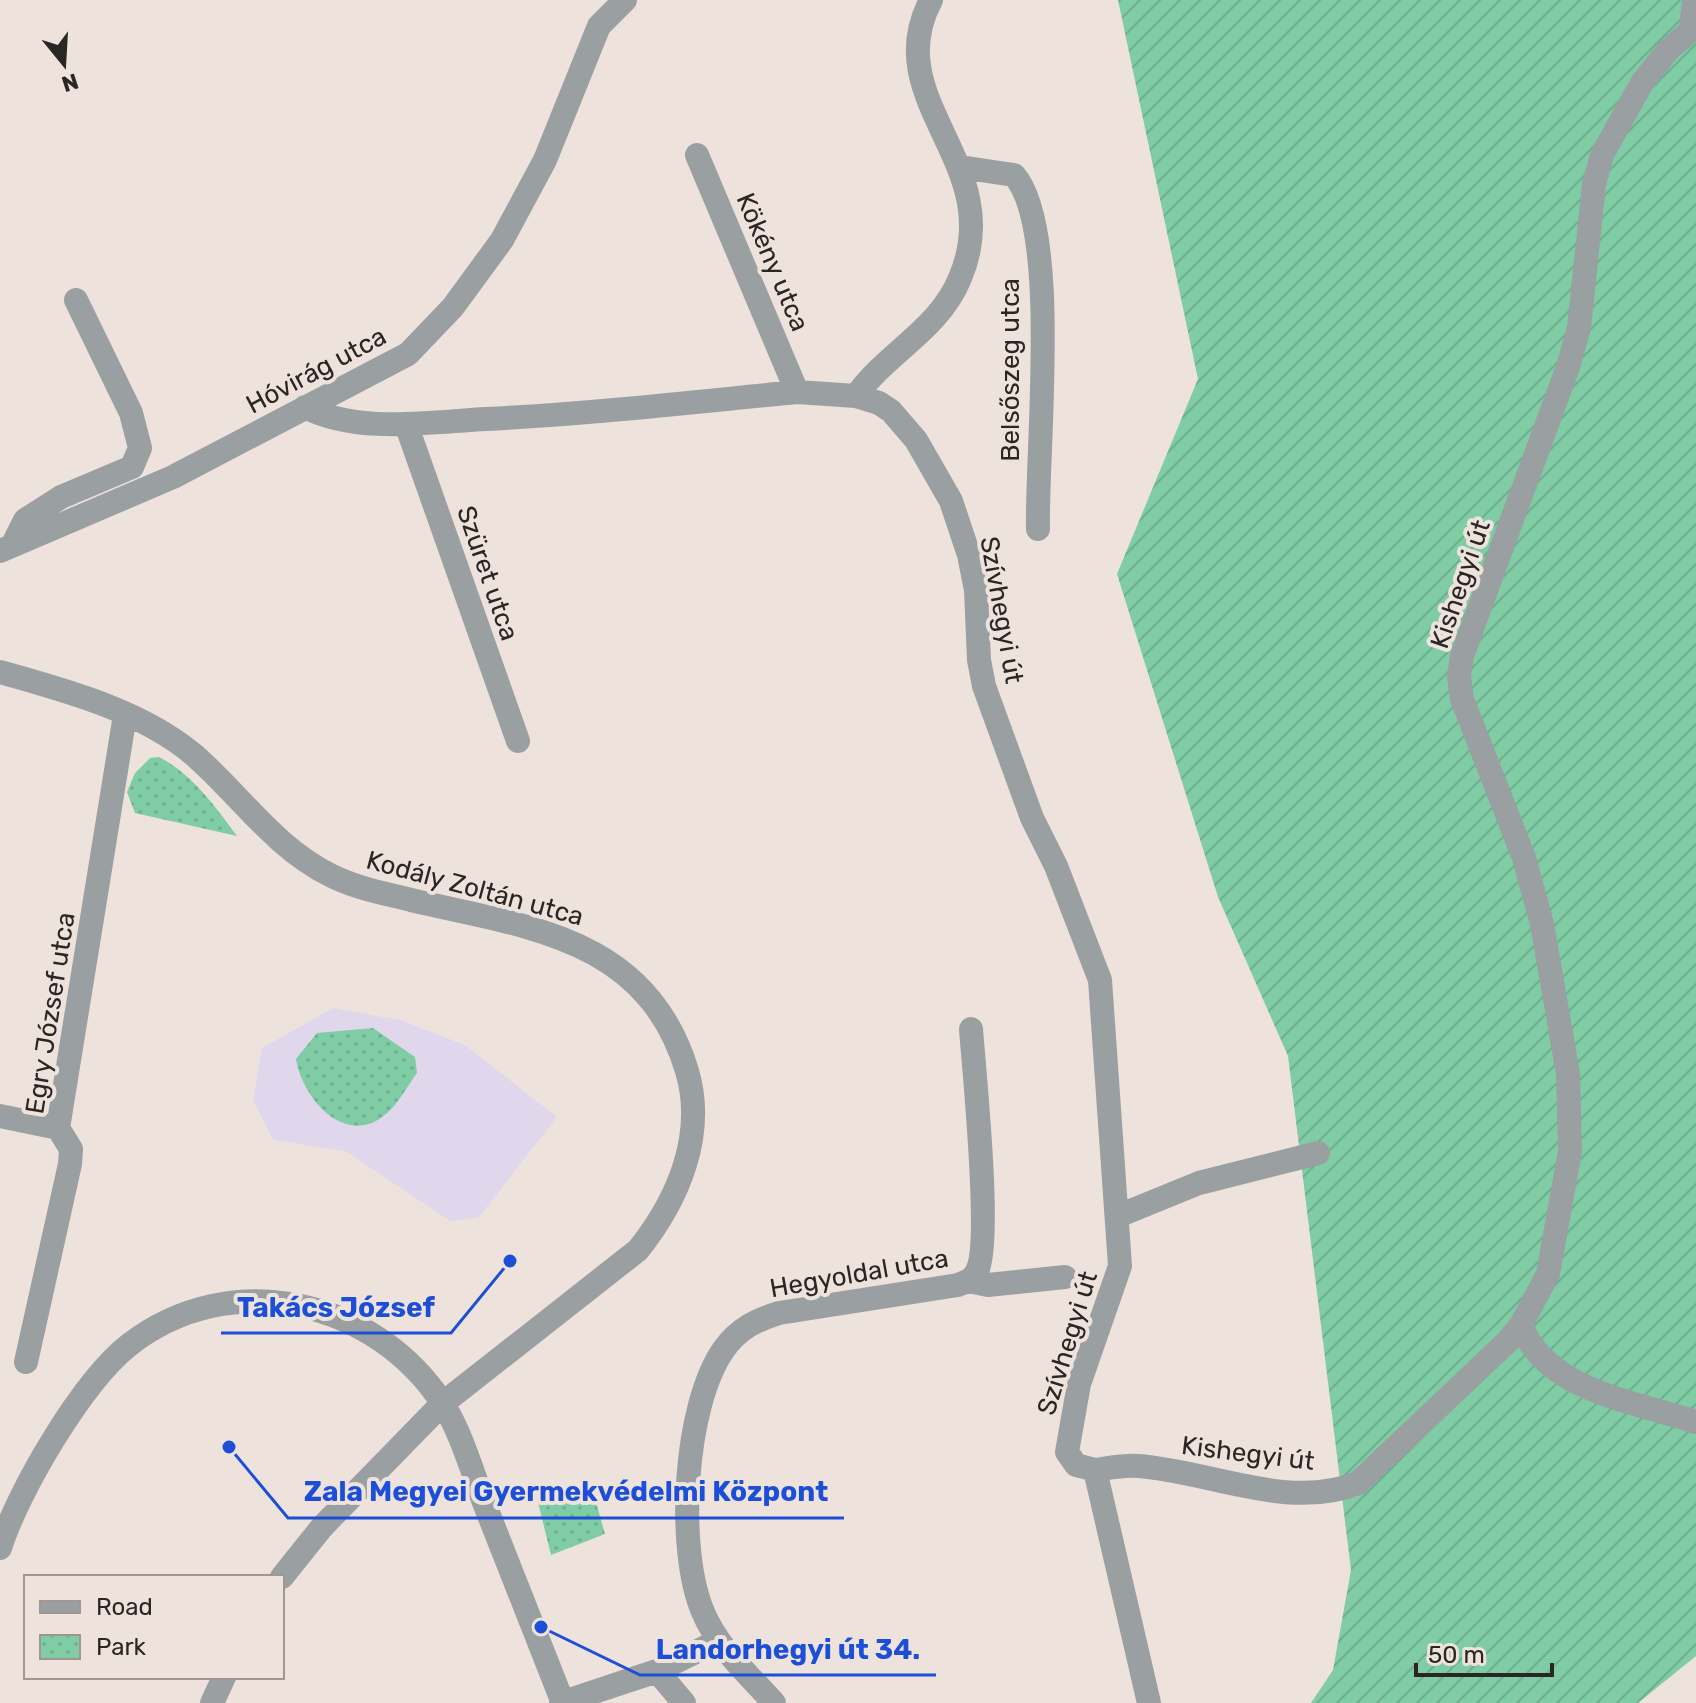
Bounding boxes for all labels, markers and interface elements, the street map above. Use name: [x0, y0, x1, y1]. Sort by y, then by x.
north arrow: [24, 24, 104, 104]
text: N: [58, 67, 82, 98]
street label: Kökény utca: [730, 188, 816, 336]
street label: Belsőszeg utca: [995, 278, 1026, 462]
street label: Hóvirág utca: [241, 321, 392, 420]
street label: Szüret utca: [450, 502, 525, 644]
street label: Kishegyi út: [1424, 516, 1497, 653]
street label: Szívhegyi út: [973, 534, 1030, 686]
street label: Kodály Zoltán utca: [363, 845, 587, 932]
street label: Egry József utca: [19, 910, 82, 1116]
street label: Hegyoldal utca: [767, 1243, 951, 1304]
street label: Szívhegyi út: [1031, 1267, 1104, 1419]
callout: Takács József: [221, 1281, 451, 1333]
text: Takács József: [237, 1291, 436, 1324]
street label: Kishegyi út: [1180, 1430, 1316, 1477]
callout: Zala Megyei Gyermekvédelmi Központ: [288, 1466, 844, 1518]
text: Zala Megyei Gyermekvédelmi Központ: [304, 1475, 828, 1508]
legend: [24, 1575, 284, 1679]
text: Road: [96, 1593, 153, 1621]
callout: Landorhegyi út 34.: [640, 1623, 936, 1675]
scale bar: [1416, 1627, 1552, 1677]
text: Park: [96, 1633, 147, 1661]
text: Landorhegyi út 34.: [656, 1633, 920, 1666]
text: 50 m: [1428, 1641, 1485, 1669]

